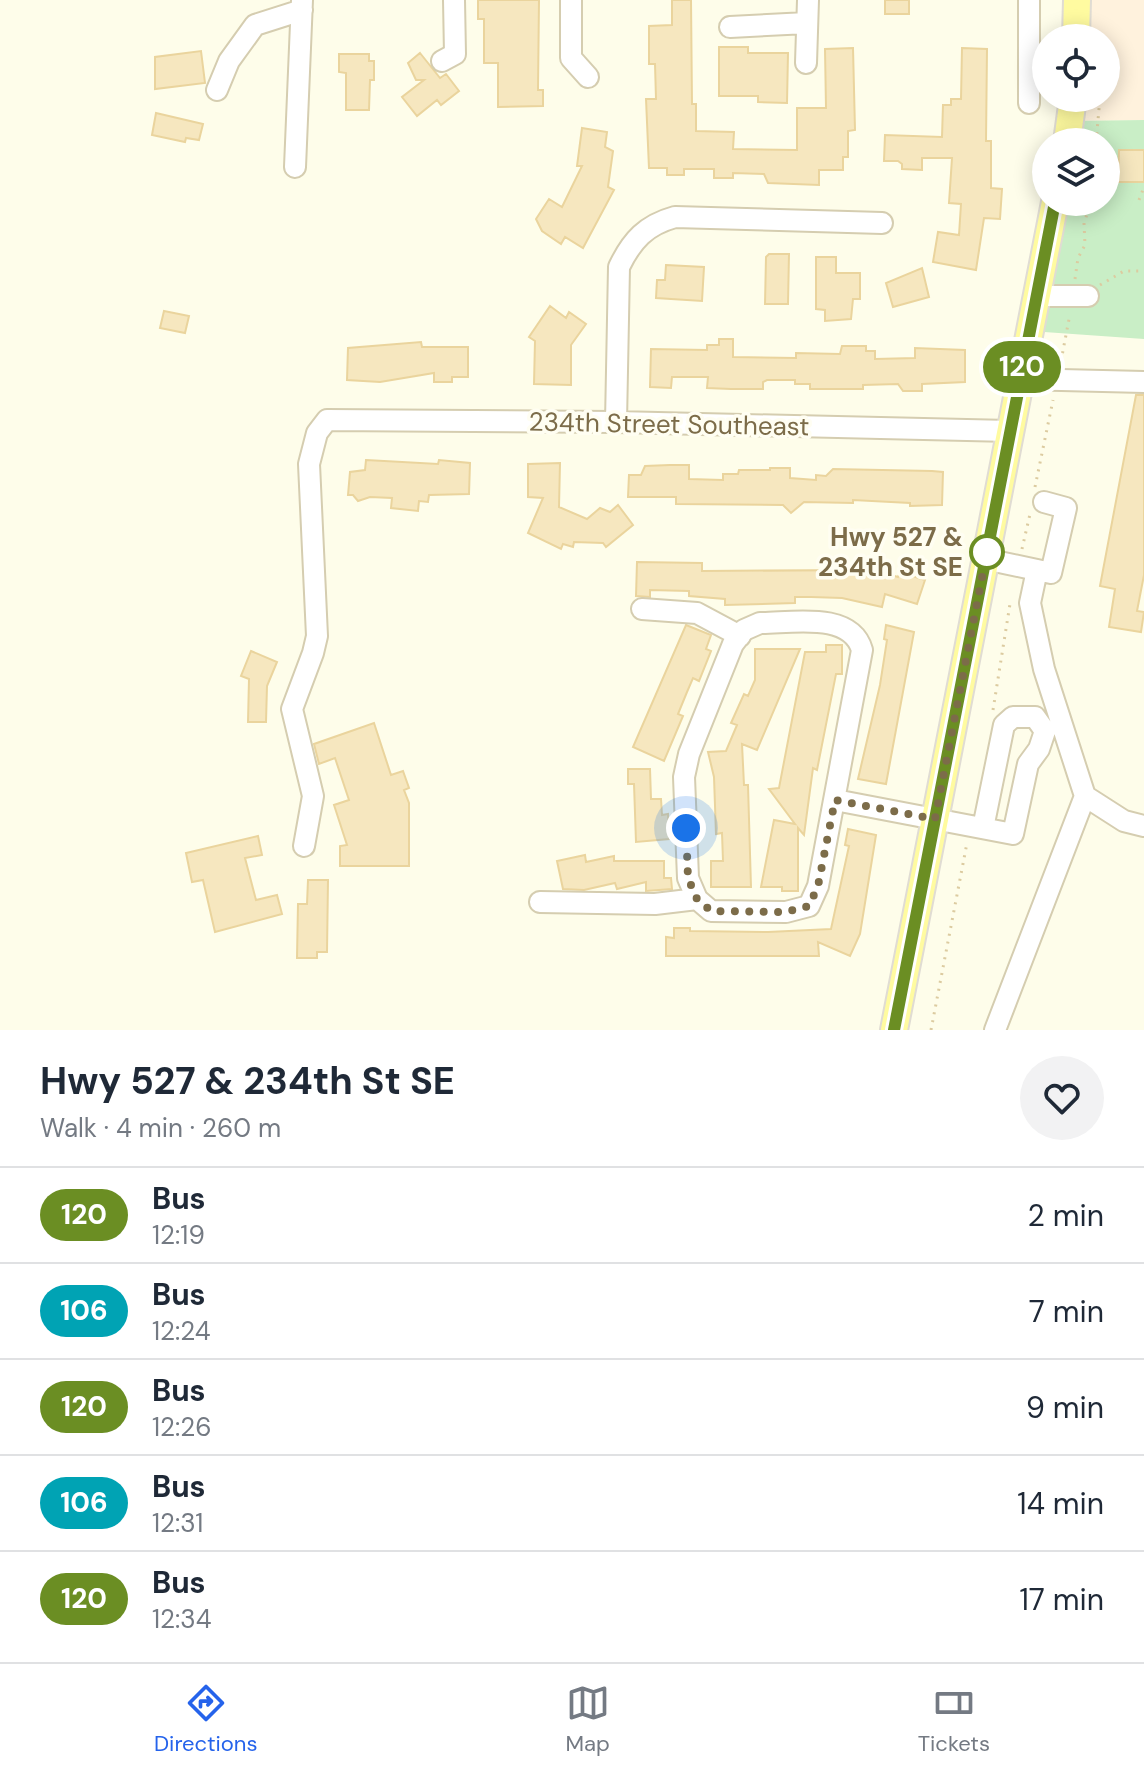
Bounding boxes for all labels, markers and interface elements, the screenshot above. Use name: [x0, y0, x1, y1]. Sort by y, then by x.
map controls: [1032, 24, 1120, 216]
button: locate: [1032, 24, 1120, 112]
button: layers: [1032, 128, 1120, 216]
line badge: 120: [976, 341, 1068, 393]
text: 120: [999, 348, 1045, 385]
street label: 234th Street Southeast: [528, 405, 810, 443]
place label: Hwy 527 & 234th St SE: [818, 520, 963, 584]
marker: Hwy 527 & 234th St SE: [970, 535, 1004, 569]
your location: [666, 808, 706, 848]
text: Hwy 527 & 234th St SE: [40, 1056, 455, 1106]
button: heart: [1020, 1056, 1104, 1140]
text: Walk · 4 min · 260 m: [40, 1111, 281, 1145]
text: Bus: [152, 1179, 206, 1218]
text: 120: [61, 1196, 107, 1233]
text: 2 min: [1028, 1196, 1104, 1235]
text: 12:19: [152, 1218, 205, 1252]
text: Bus: [152, 1275, 206, 1314]
text: 106: [60, 1292, 108, 1329]
text: 7 min: [1029, 1292, 1104, 1331]
text: 12:24: [152, 1314, 211, 1348]
text: Bus: [152, 1371, 206, 1410]
text: 120: [61, 1388, 107, 1425]
text: 9 min: [1026, 1388, 1104, 1427]
text: 12:26: [152, 1410, 212, 1444]
text: Bus: [152, 1467, 206, 1506]
text: 106: [60, 1484, 108, 1521]
text: 14 min: [1017, 1484, 1104, 1523]
text: 12:31: [152, 1506, 203, 1540]
text: Bus: [152, 1563, 206, 1602]
text: 120: [61, 1580, 107, 1617]
text: 17 min: [1019, 1580, 1104, 1619]
text: 12:34: [152, 1602, 212, 1636]
tab: Directions: [154, 1681, 258, 1758]
tab: Map: [566, 1681, 610, 1758]
tab: Tickets: [918, 1681, 990, 1758]

